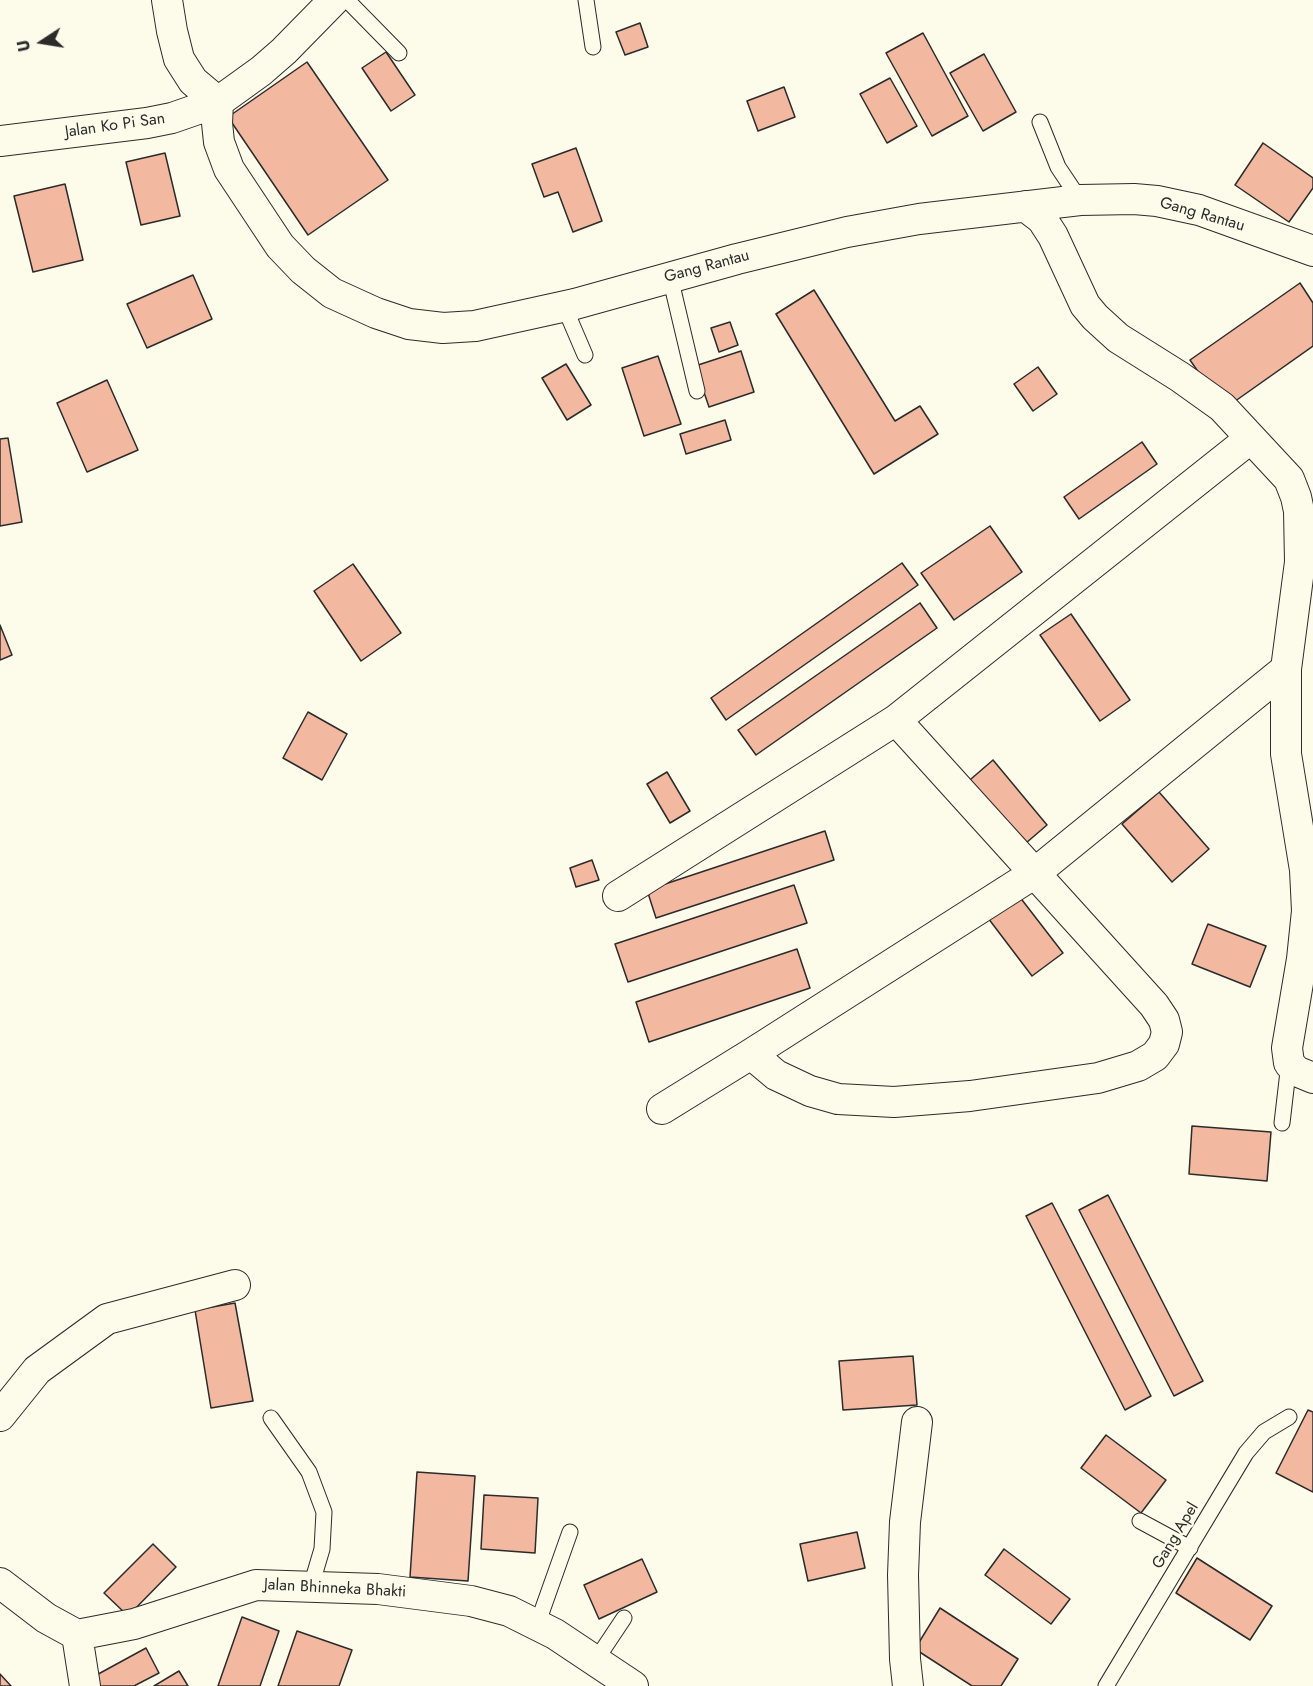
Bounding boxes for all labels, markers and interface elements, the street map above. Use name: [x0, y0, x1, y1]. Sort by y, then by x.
north arrow: [12, 12, 72, 72]
text: U: [11, 38, 36, 54]
street label: Jalan Ko Pi San: [64, 109, 166, 143]
street label: Gang Rantau: [1157, 194, 1247, 236]
street label: Gang Rantau: [662, 246, 752, 288]
street label: Gang Apel: [1149, 1499, 1203, 1573]
street label: Jalan Bhinneka Bhakti: [263, 1576, 407, 1602]

